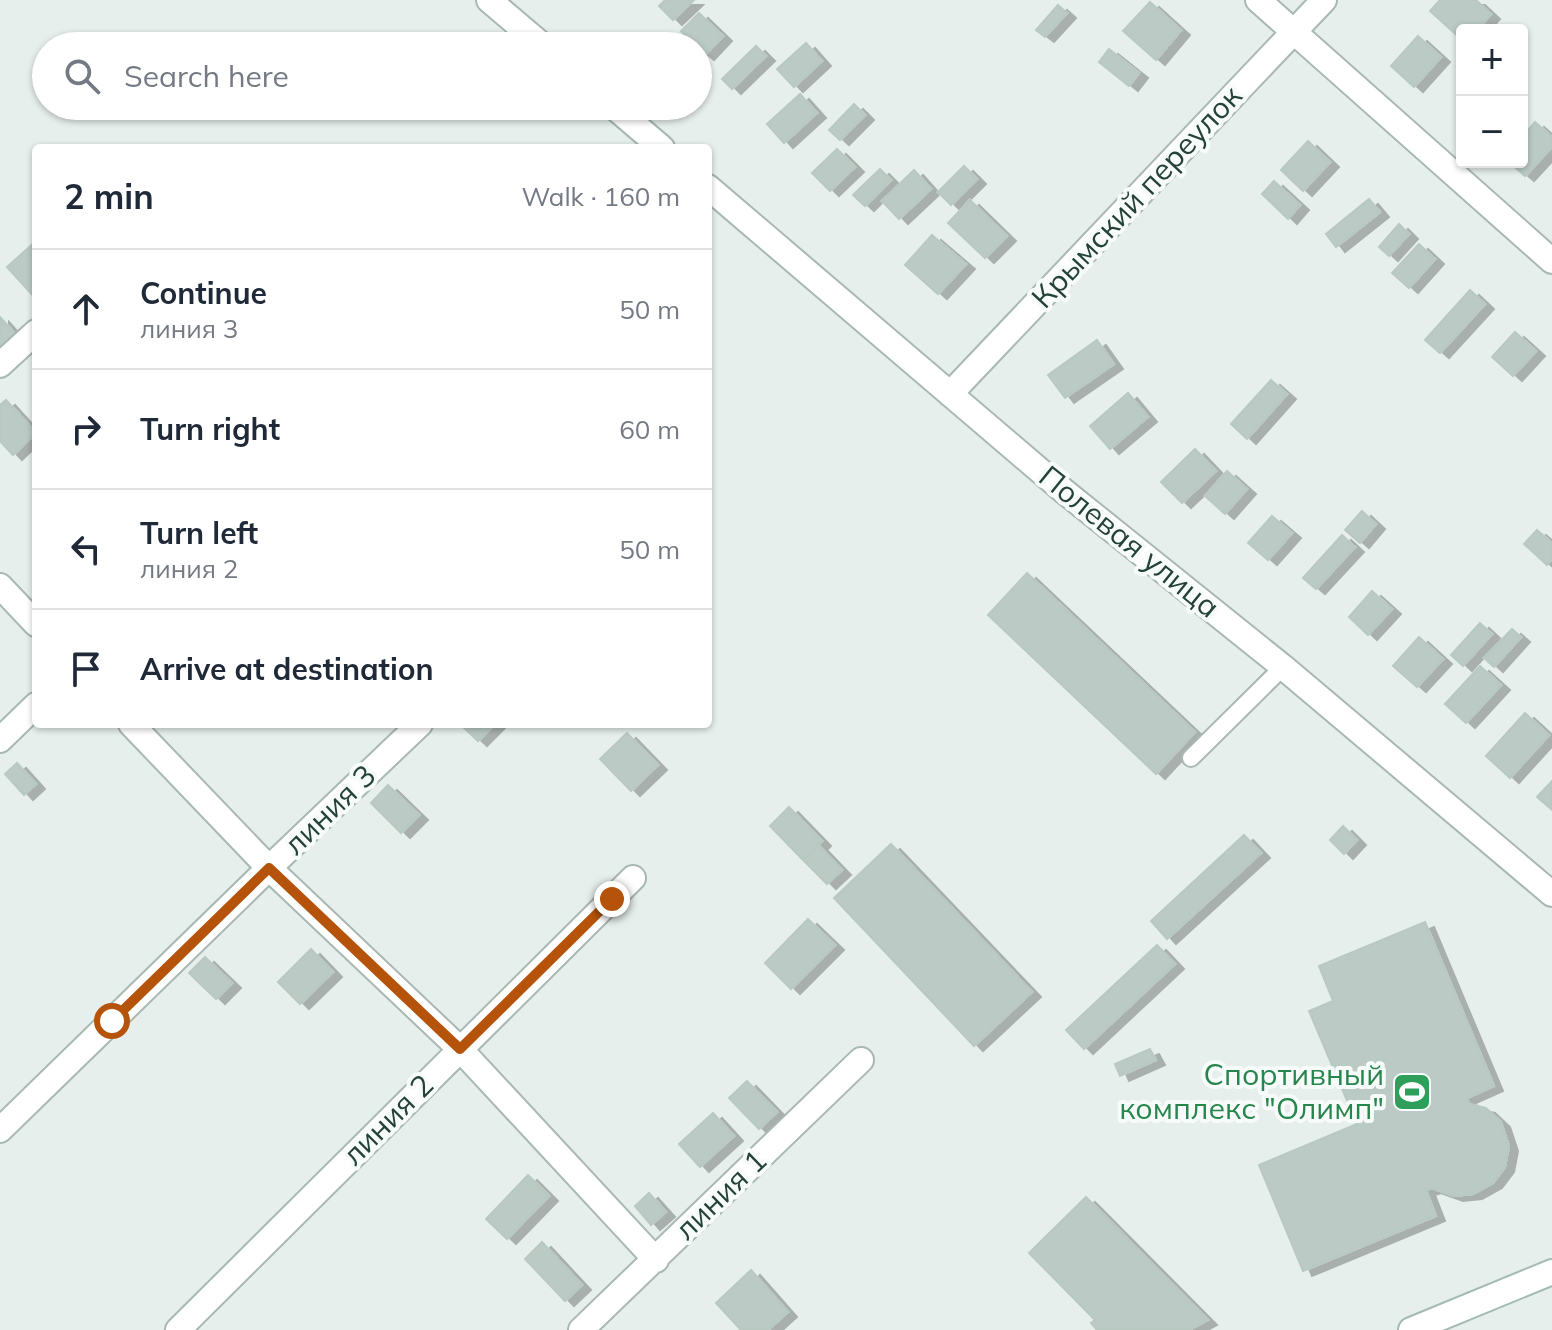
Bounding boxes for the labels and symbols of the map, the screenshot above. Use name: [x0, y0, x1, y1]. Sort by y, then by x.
street label: Крымский переулок: [1023, 76, 1250, 316]
street label: Полевая улица: [1032, 457, 1227, 626]
street label: линия 3: [275, 756, 383, 862]
route end: [594, 881, 630, 917]
route start: [94, 1003, 130, 1039]
place label: Спортивный комплекс "Олимп": [1119, 1055, 1384, 1127]
street label: линия 2: [334, 1066, 441, 1173]
sports icon: Спортивный комплекс "Олимп": [1391, 1071, 1433, 1113]
street label: линия 1: [666, 1141, 774, 1247]

